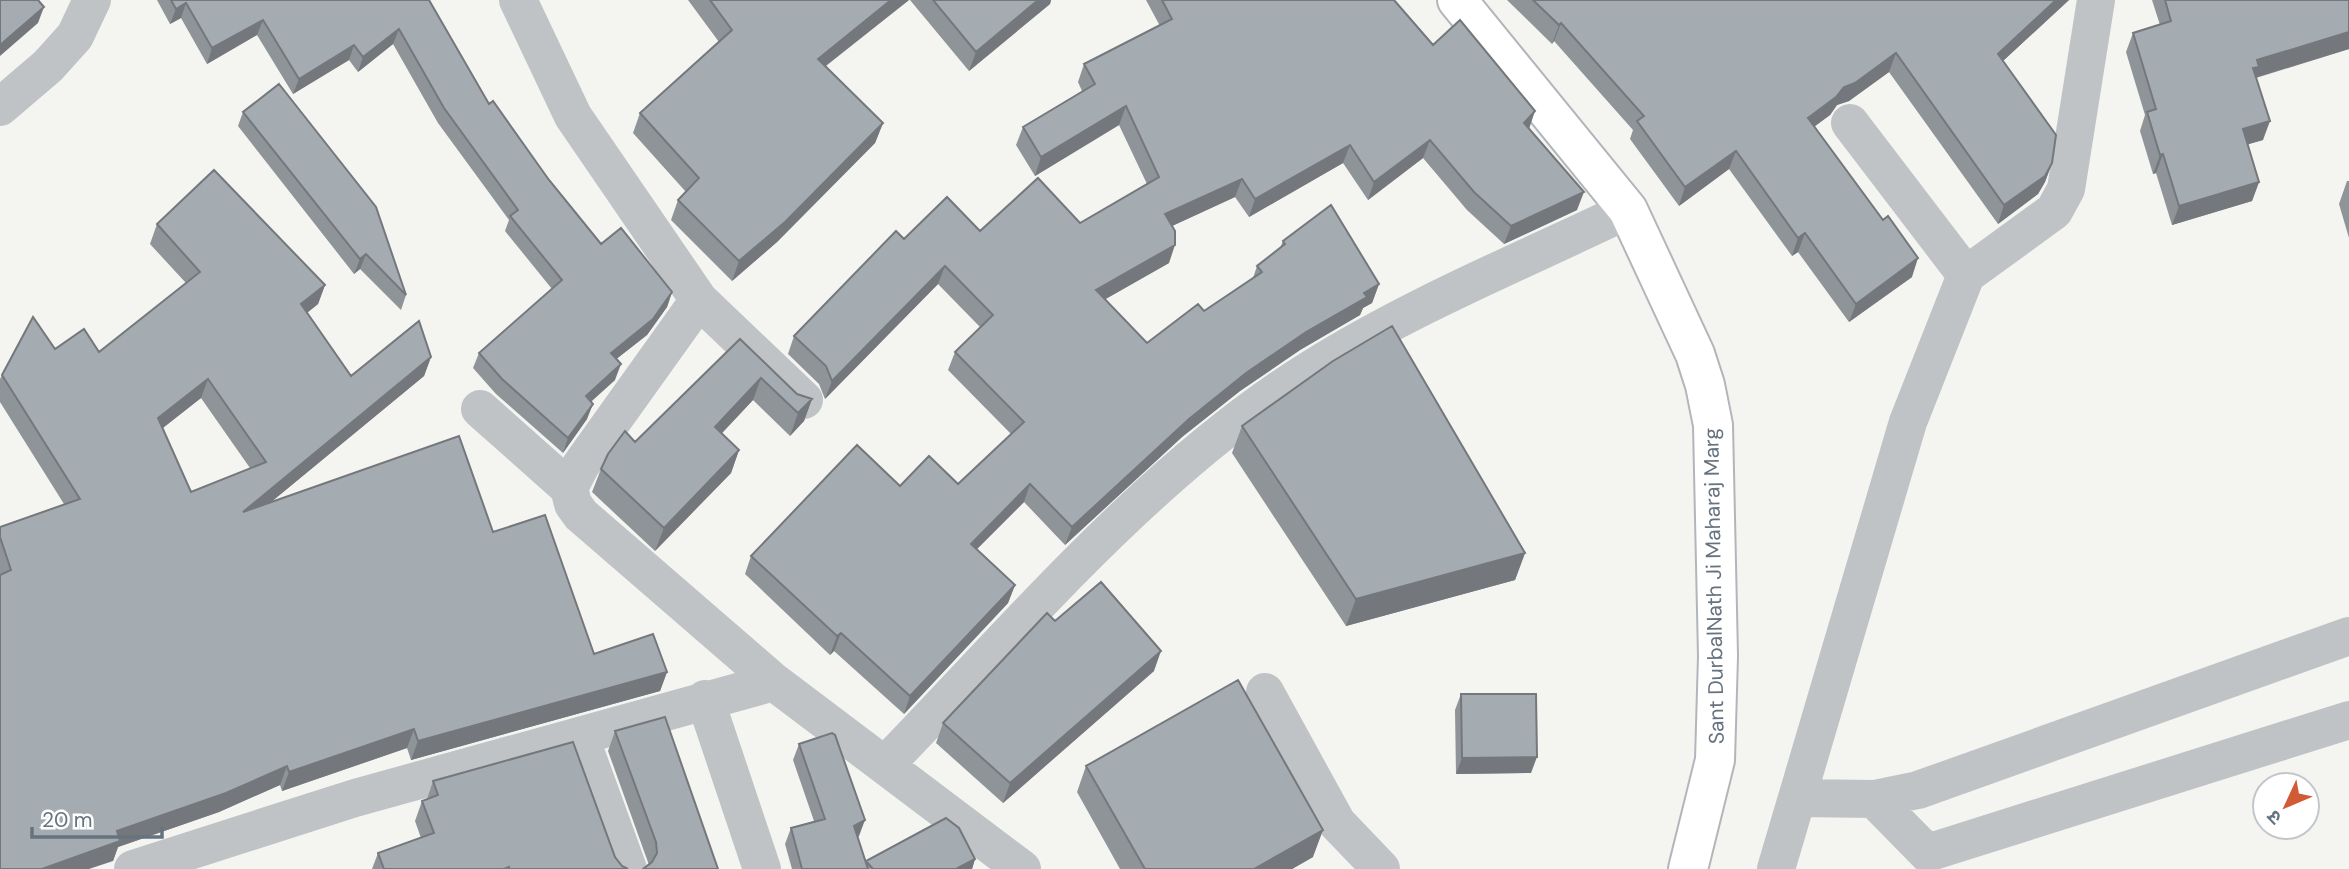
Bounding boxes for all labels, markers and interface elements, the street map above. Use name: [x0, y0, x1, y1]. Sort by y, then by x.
street label: Sant DurbalNath Ji Maharaj Marg: [1697, 427, 1731, 744]
north arrow: [2251, 771, 2321, 841]
scale bar: [32, 796, 161, 840]
text: उ: [2261, 804, 2287, 830]
text: 20 m: [42, 806, 93, 834]

